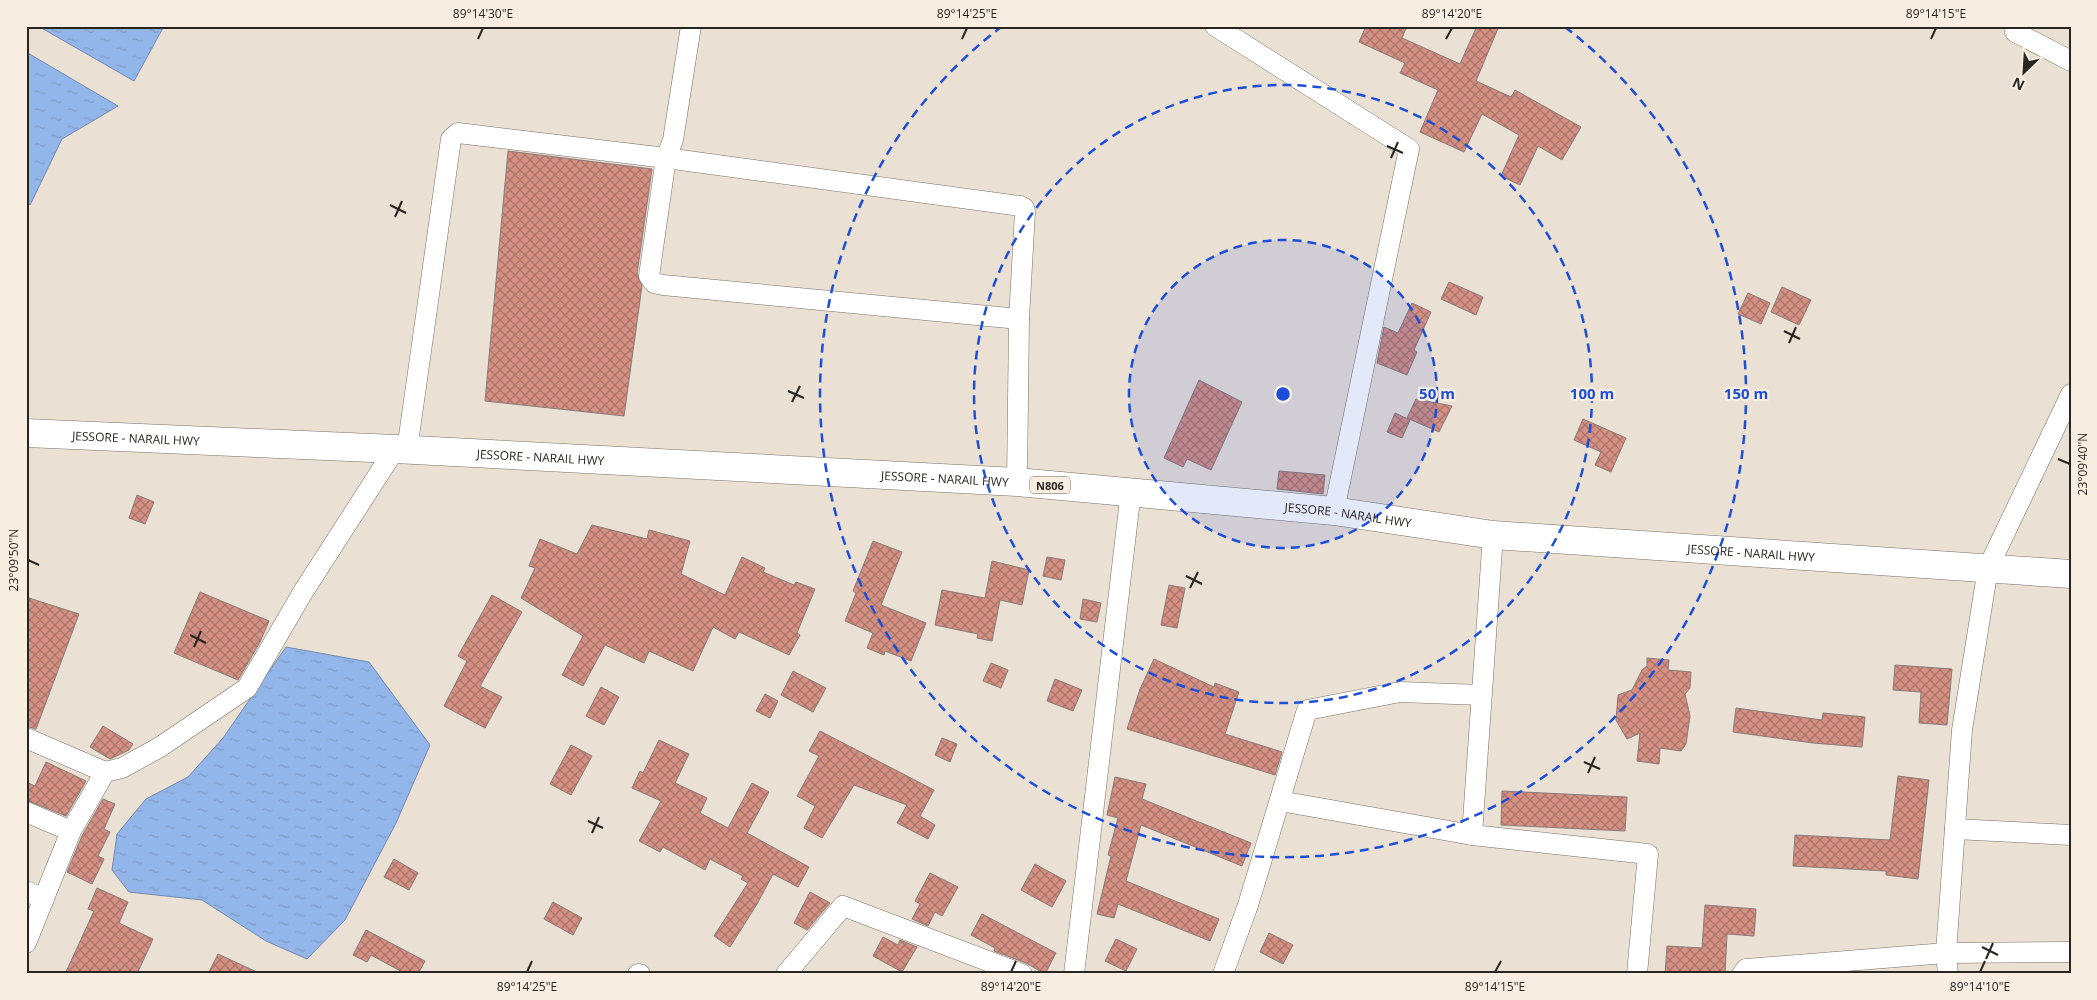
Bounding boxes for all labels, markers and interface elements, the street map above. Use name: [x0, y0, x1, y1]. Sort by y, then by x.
text: 89°14'30"E: [453, 5, 513, 22]
text: 89°14'25"E: [937, 5, 997, 22]
text: 89°14'20"E: [1422, 5, 1482, 22]
text: 89°14'15"E: [1906, 5, 1966, 22]
north arrow: [2000, 48, 2050, 98]
text: N: [2009, 73, 2027, 95]
text: 50 m: [1419, 383, 1455, 403]
text: 100 m: [1570, 383, 1614, 403]
text: 150 m: [1724, 383, 1768, 403]
centre of rings: [1274, 385, 1292, 403]
street label: JESSORE - NARAIL HWY: [71, 426, 200, 449]
text: 23°09'40"N: [2074, 433, 2091, 495]
street label: JESSORE - NARAIL HWY: [475, 445, 605, 469]
street label: JESSORE - NARAIL HWY: [880, 466, 1009, 490]
road number: N806: [1030, 476, 1070, 494]
street label: JESSORE - NARAIL HWY: [1283, 498, 1413, 531]
text: 23°09'50"N: [5, 529, 22, 591]
street label: JESSORE - NARAIL HWY: [1686, 540, 1816, 565]
text: 89°14'25"E: [497, 978, 557, 995]
text: 89°14'20"E: [981, 978, 1041, 995]
text: 89°14'15"E: [1465, 978, 1525, 995]
text: 89°14'10"E: [1950, 978, 2010, 995]

